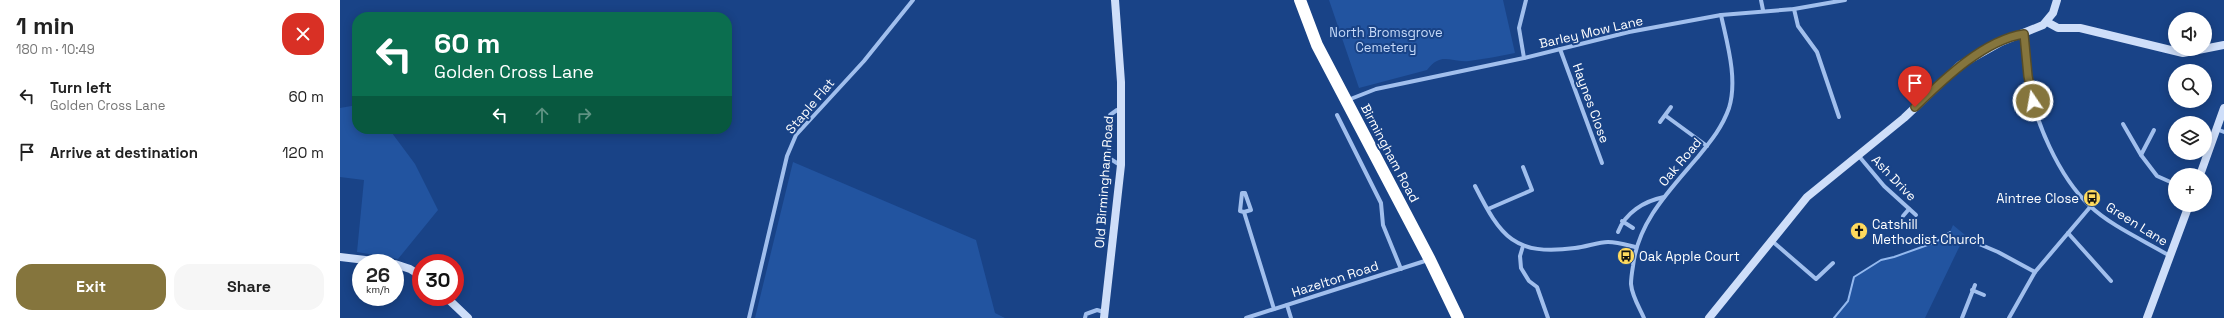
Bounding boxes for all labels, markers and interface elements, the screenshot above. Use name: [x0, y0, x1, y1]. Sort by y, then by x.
text: 1 min: [16, 10, 75, 41]
street label: Barley Mow Lane: [1537, 12, 1645, 52]
map controls: [2168, 12, 2212, 212]
button: sound: [2168, 12, 2212, 56]
button: close: [282, 13, 324, 55]
park label: North Bromsgrove Cemetery: [1329, 24, 1443, 56]
text: 60 m: [434, 25, 500, 61]
icon: left: [368, 28, 420, 80]
text: 180 m · 10:49: [16, 41, 95, 58]
text: Golden Cross Lane: [434, 60, 594, 83]
street label: Haynes Close: [1569, 61, 1613, 145]
button: search: [2168, 64, 2212, 108]
pin: [1898, 66, 1932, 107]
icon: arrive: [1904, 72, 1926, 94]
street label: Staple Flat: [782, 75, 838, 137]
text: Turn left: [50, 78, 112, 97]
position arrow: [2012, 80, 2054, 122]
icon: left: [16, 85, 38, 107]
text: 60 m: [288, 87, 324, 106]
text: Golden Cross Lane: [50, 97, 166, 114]
street label: Birmingham Road: [1357, 101, 1423, 205]
icon: left: [489, 104, 511, 126]
icon: ahead: [531, 104, 553, 126]
icon: right: [573, 104, 595, 126]
street label: Old Birmingham Road: [1091, 115, 1117, 249]
button: layers: [2168, 116, 2212, 160]
street label: Oak Road: [1655, 134, 1705, 190]
icon: arrive: [16, 141, 38, 163]
text: Arrive at destination: [50, 143, 198, 162]
text: 120 m: [282, 143, 324, 162]
street label: Ash Drive: [1868, 151, 1920, 205]
button: +: [2168, 168, 2212, 212]
bus stop icon: Aintree Close: [2082, 188, 2102, 208]
place label: Aintree Close: [1996, 190, 2079, 207]
street label: Green Lane: [2103, 198, 2171, 250]
place label: Catshill Methodist Church: [1872, 216, 1985, 248]
church icon: Catshill Methodist Church: [1849, 221, 1869, 241]
bus stop icon: Oak Apple Court: [1616, 246, 1636, 266]
place label: Oak Apple Court: [1639, 248, 1740, 265]
speed limit sign: 30: [412, 254, 464, 306]
street label: Hazelton Road: [1289, 257, 1381, 301]
text: 26: [366, 262, 390, 288]
button: Exit: [16, 264, 166, 310]
button: Share: [174, 264, 324, 310]
text: km/h: [366, 283, 390, 296]

